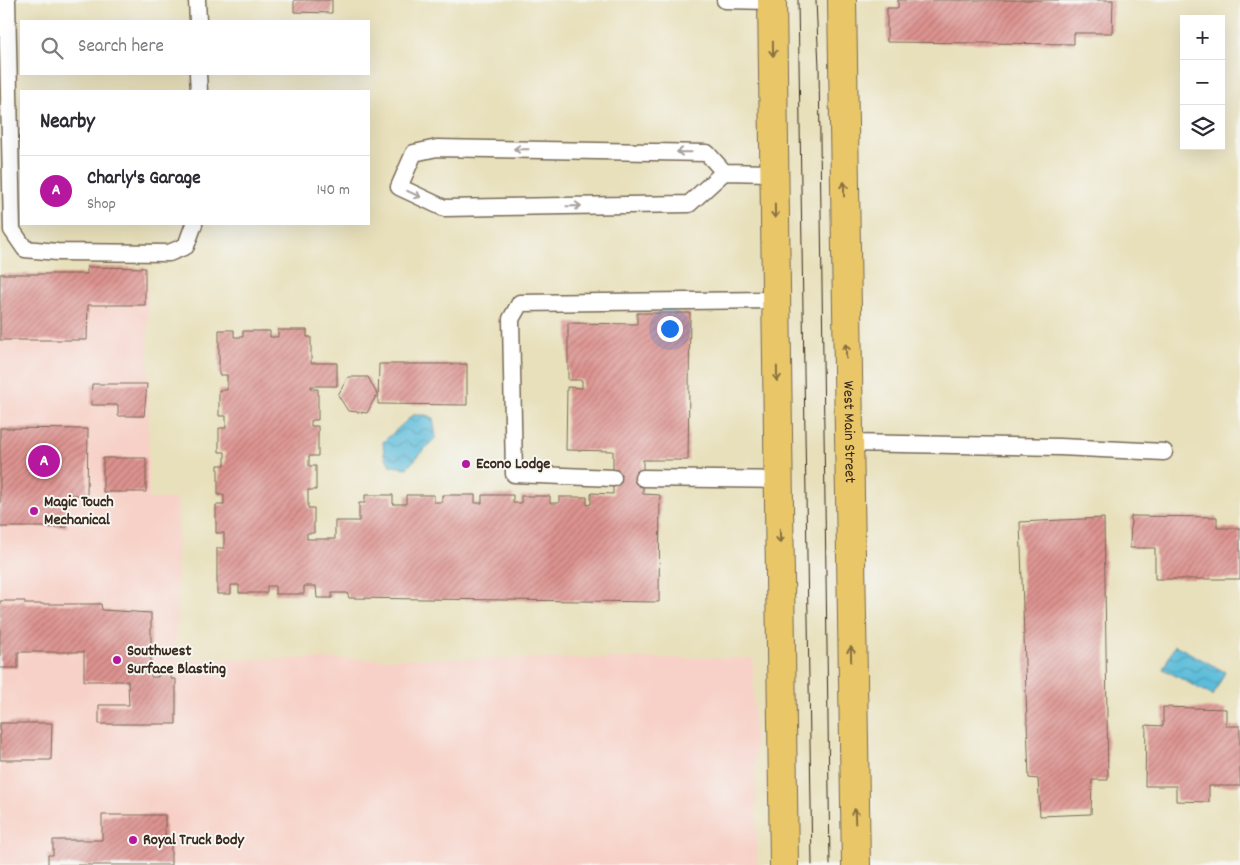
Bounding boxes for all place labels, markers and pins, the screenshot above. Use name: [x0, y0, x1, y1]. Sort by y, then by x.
pin: A: [28, 442, 60, 480]
place label: Econo Lodge: [476, 453, 550, 476]
marker: Econo Lodge: [460, 458, 472, 470]
place label: Magic Touch Mechanical: [44, 491, 114, 532]
marker: Magic Touch Mechanical: [28, 505, 40, 517]
place label: Southwest Surface Blasting: [127, 640, 226, 681]
marker: Southwest Surface Blasting: [111, 654, 123, 666]
place label: Royal Truck Body: [143, 829, 245, 852]
marker: Royal Truck Body: [127, 834, 139, 846]

